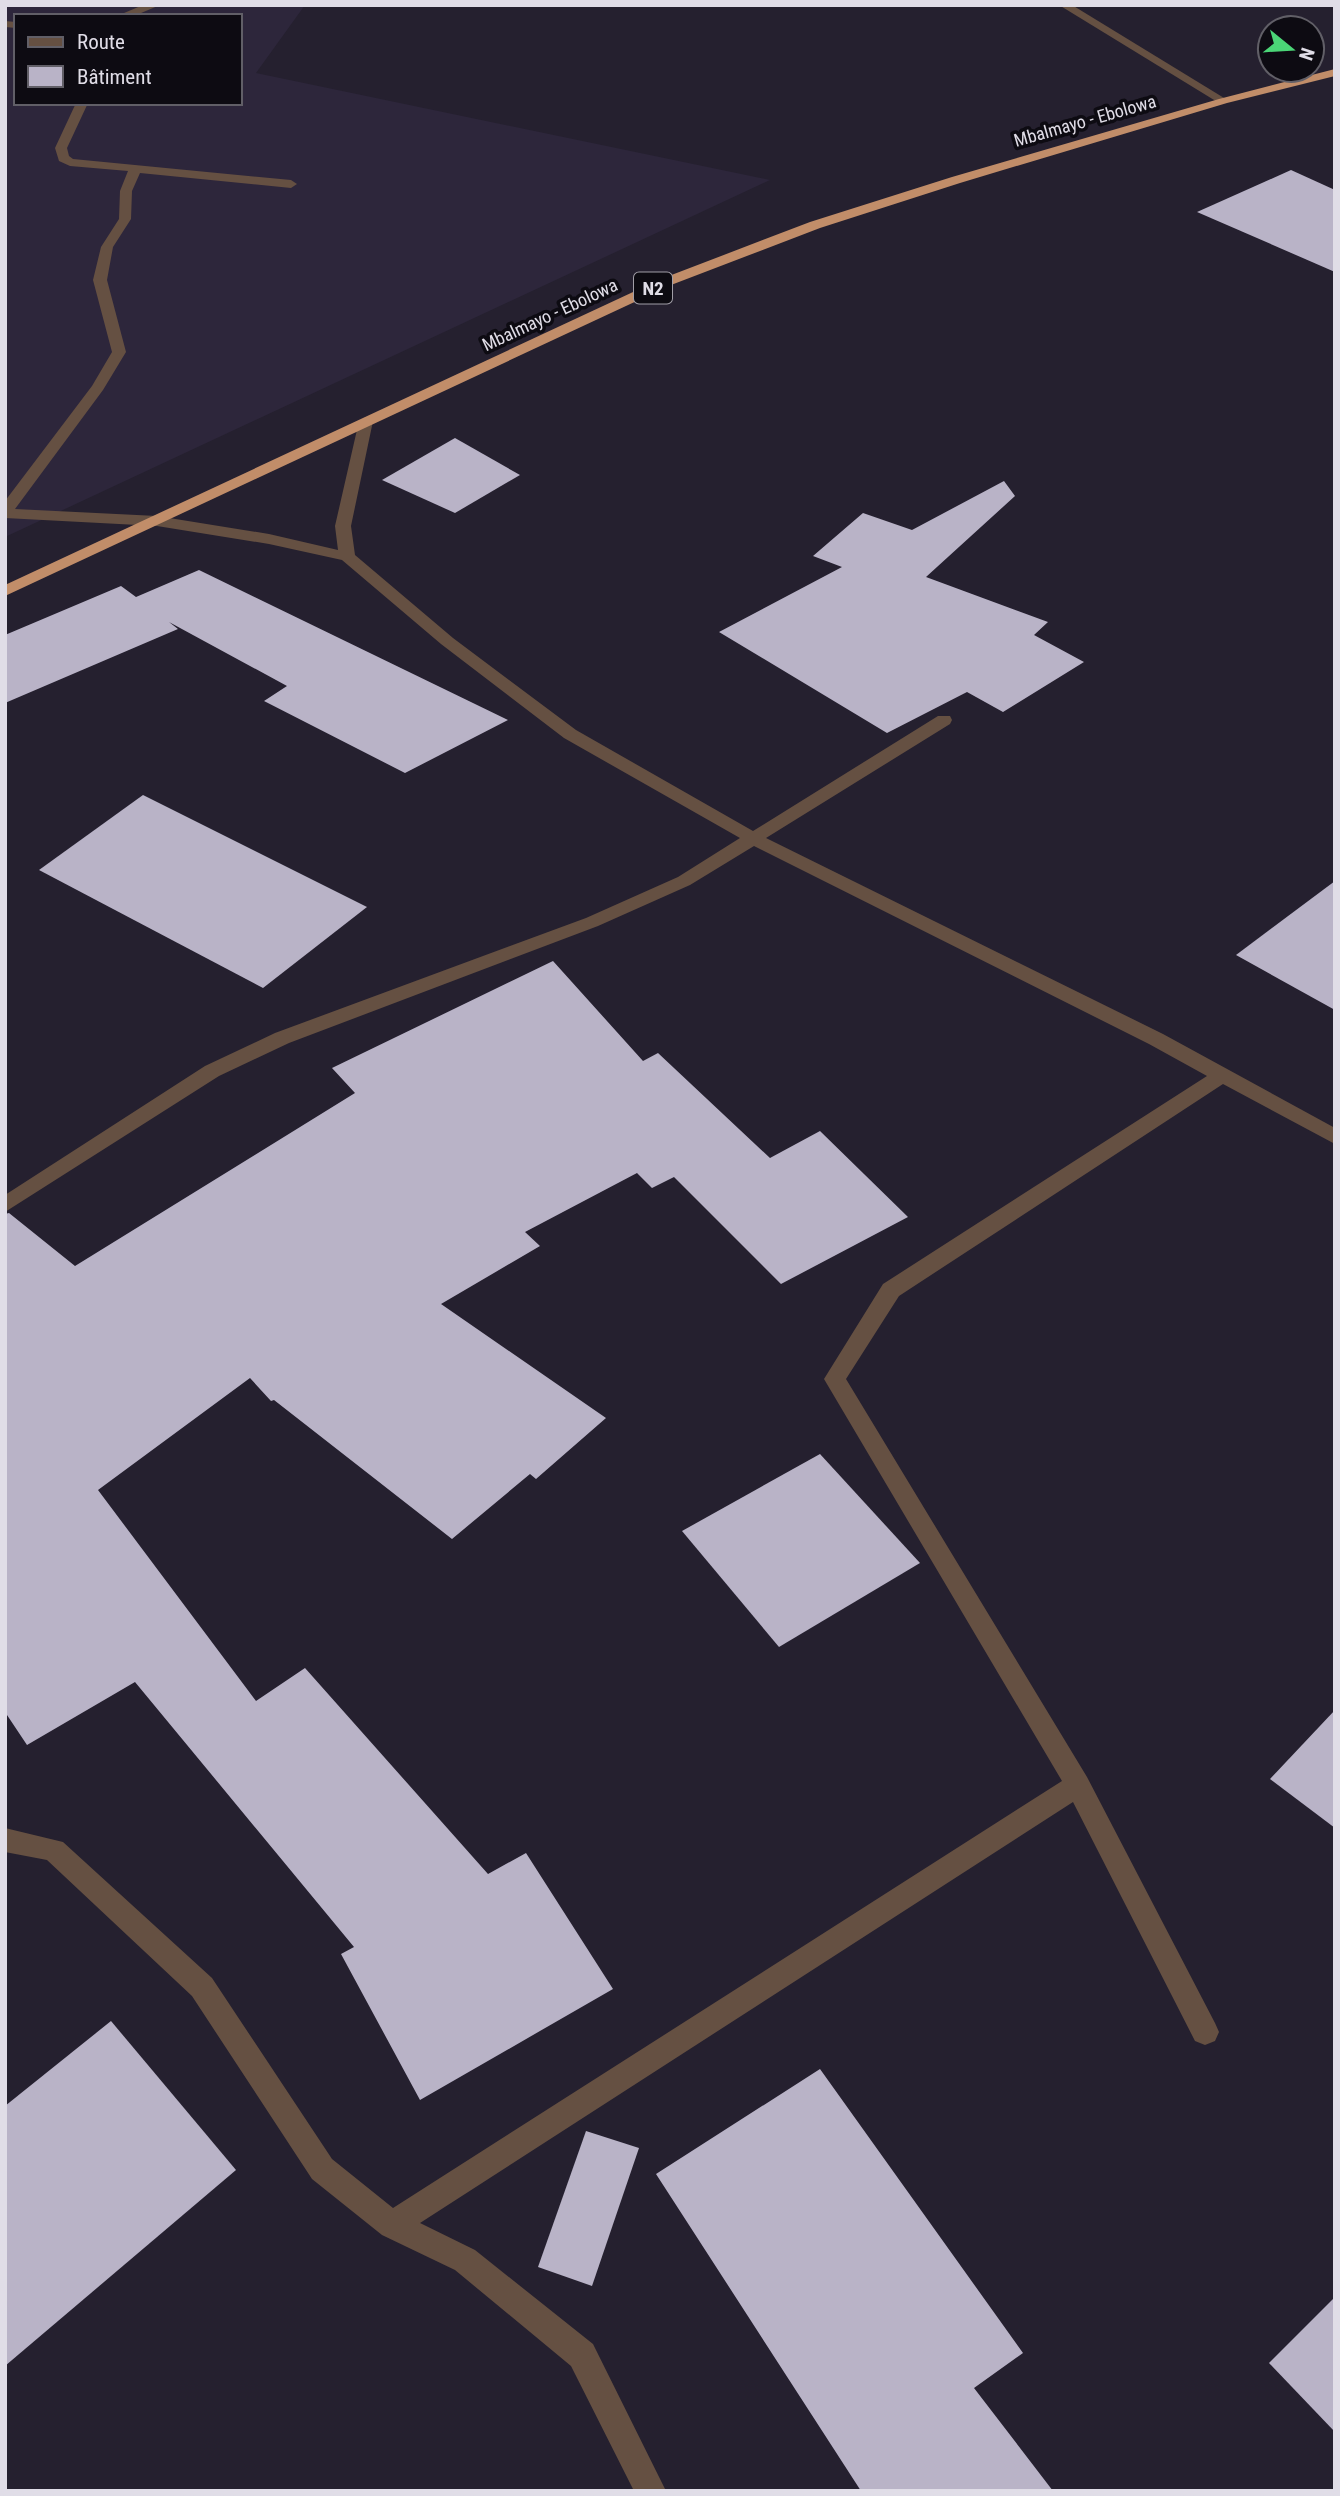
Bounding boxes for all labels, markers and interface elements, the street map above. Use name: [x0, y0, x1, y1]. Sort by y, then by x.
legend: [14, 14, 242, 105]
north arrow: [1256, 14, 1326, 84]
text: Route: [77, 30, 125, 54]
text: N: [1294, 45, 1319, 63]
text: Bâtiment: [77, 65, 152, 89]
street label: Mbalmayo - Ebolowa: [1011, 90, 1158, 151]
road number: N2: [634, 272, 672, 304]
street label: Mbalmayo - Ebolowa: [479, 274, 621, 355]

